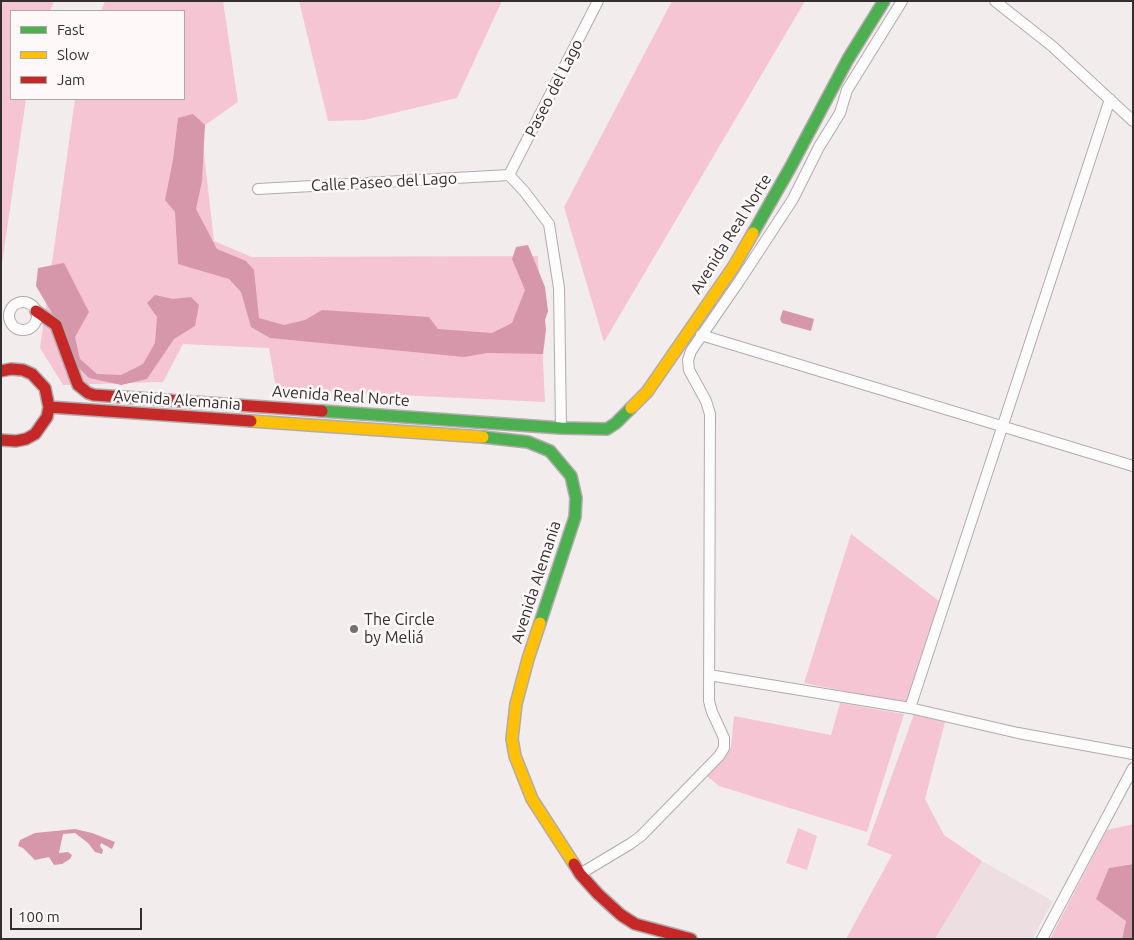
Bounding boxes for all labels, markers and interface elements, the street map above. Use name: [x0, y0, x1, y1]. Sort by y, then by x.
legend: [10, 10, 185, 100]
text: Fast: [57, 21, 84, 38]
street label: Paseo del Lago: [521, 36, 587, 140]
text: Slow: [57, 46, 89, 63]
text: Jam: [57, 71, 85, 88]
street label: Calle Paseo del Lago: [310, 169, 458, 195]
street label: Avenida Real Norte: [686, 170, 776, 298]
street label: Avenida Real Norte: [272, 382, 410, 410]
street label: Avenida Alemania: [113, 386, 241, 414]
street label: Avenida Alemania: [507, 518, 565, 646]
place label: The Circle by Meliá: [364, 610, 435, 648]
marker: The Circle by Meliá: [348, 623, 360, 635]
scale bar: [12, 898, 145, 930]
text: 100 m: [18, 908, 60, 925]

